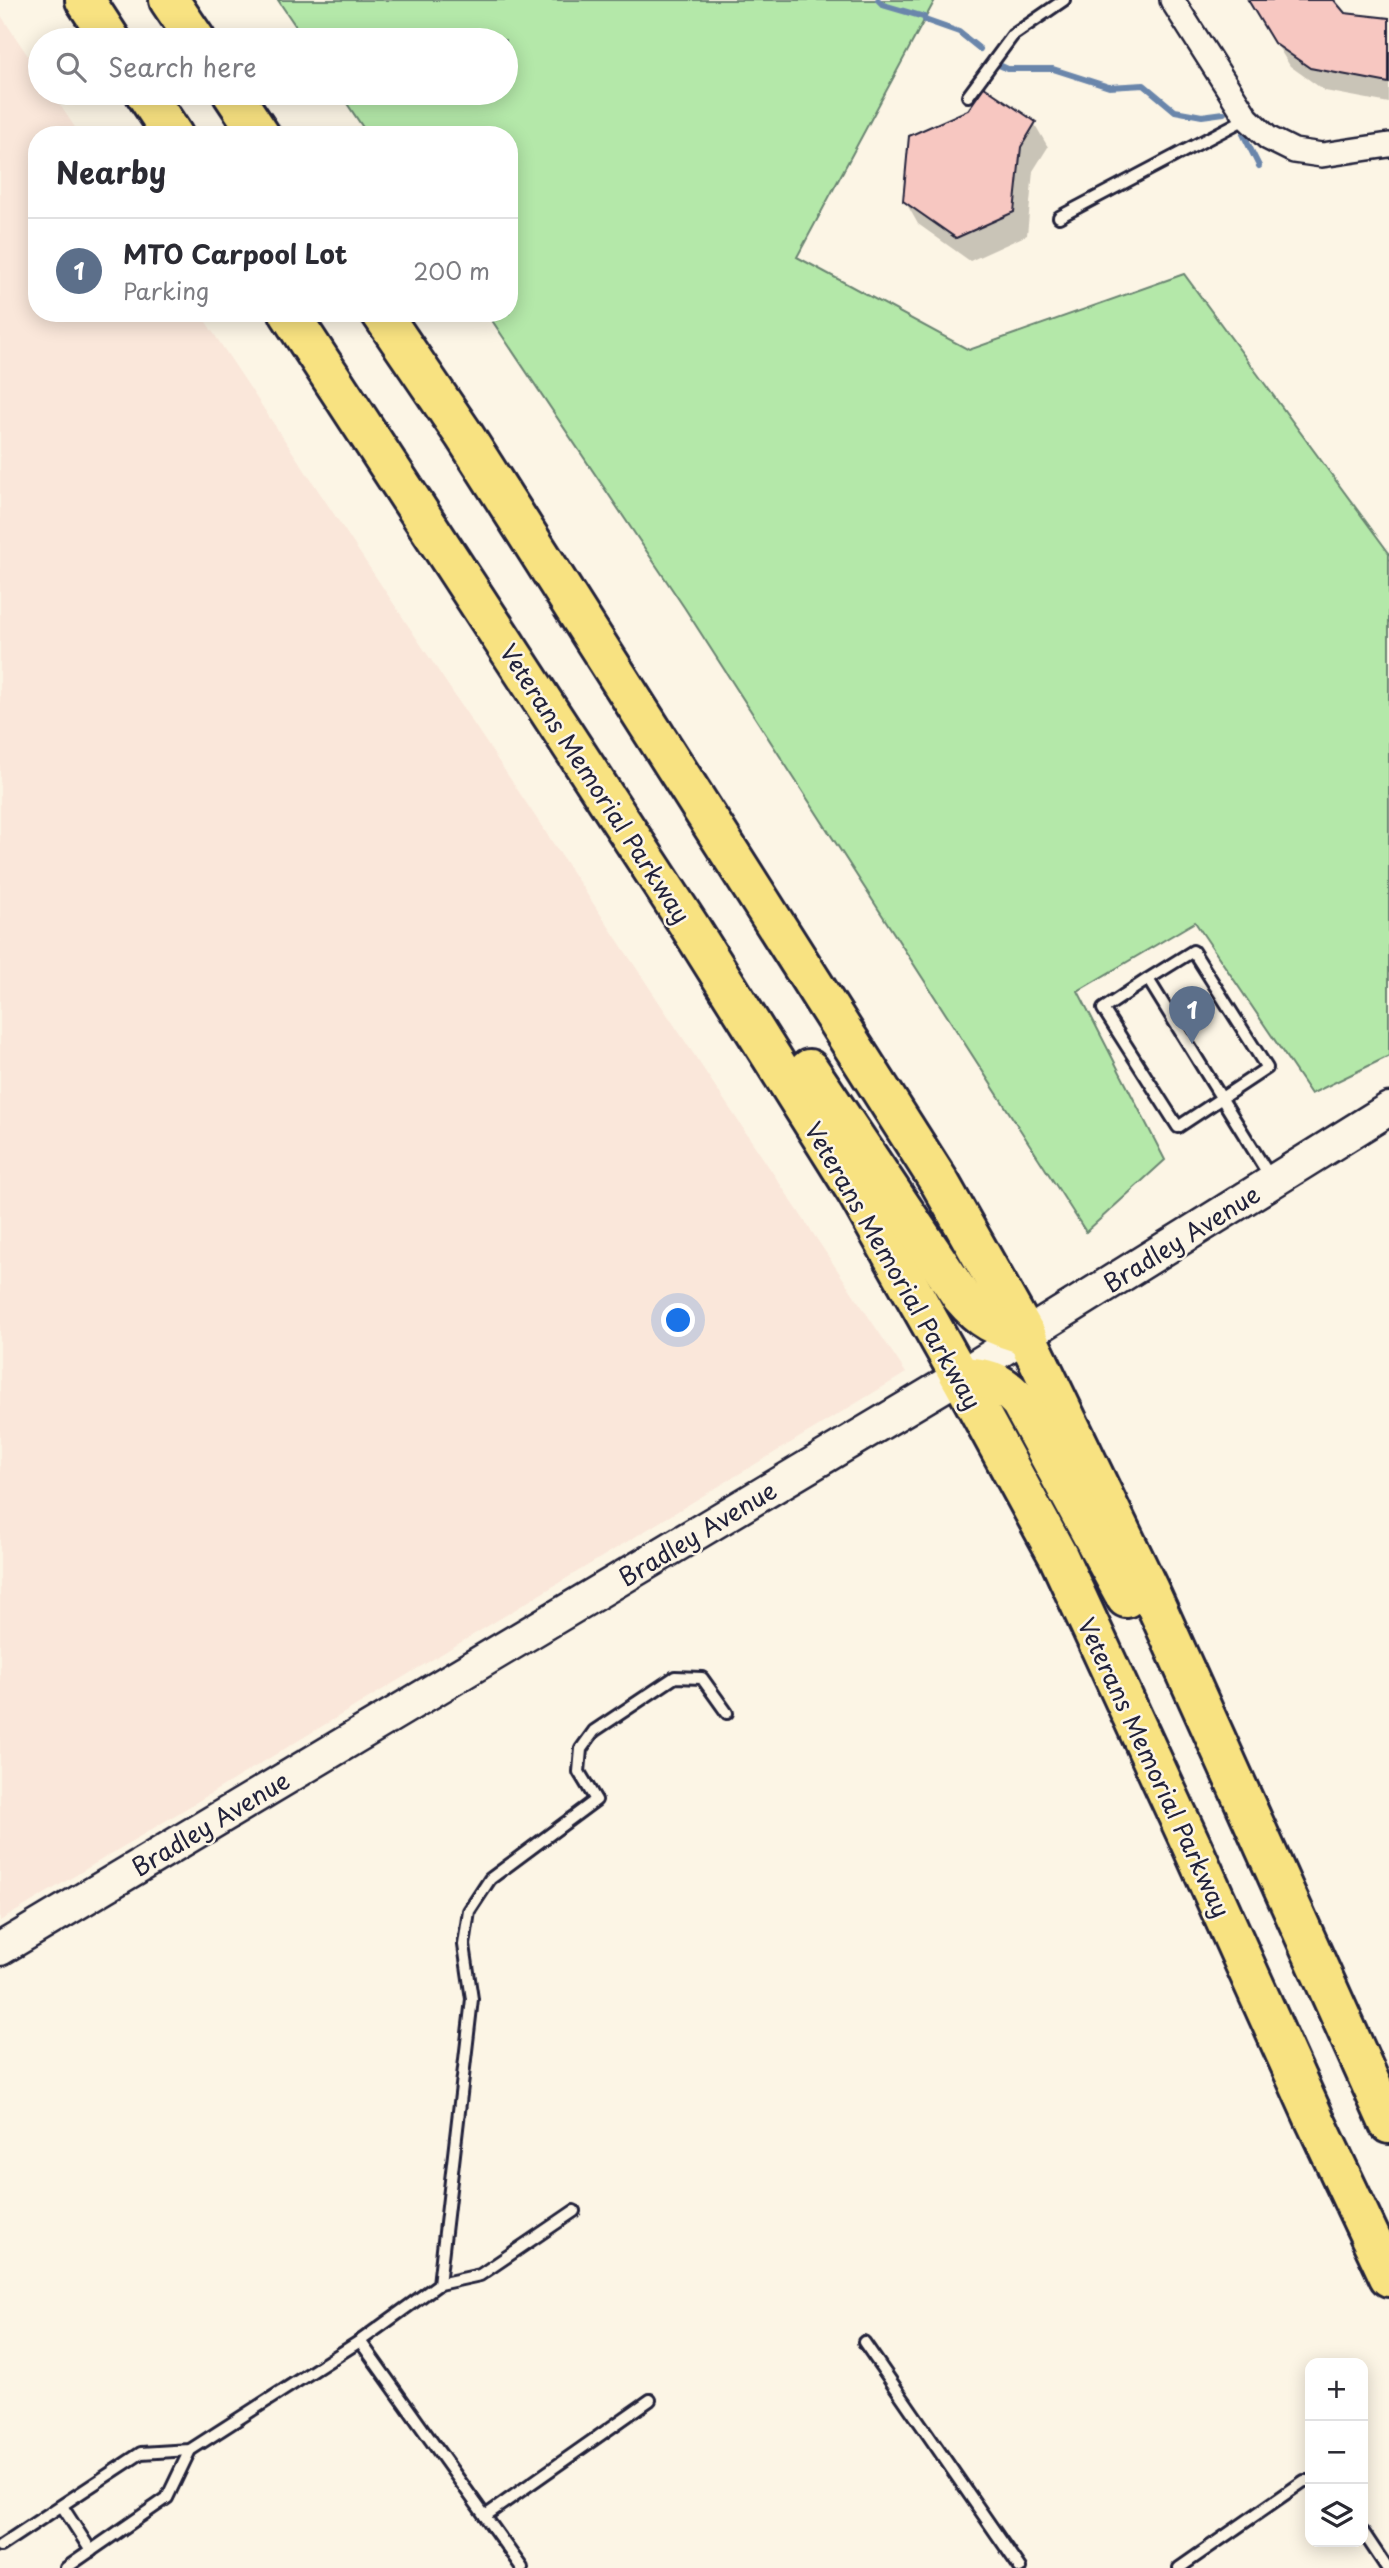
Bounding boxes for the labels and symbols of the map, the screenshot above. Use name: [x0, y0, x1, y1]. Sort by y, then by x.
street label: Veterans Memorial Parkway: [492, 636, 700, 930]
pin: 1: [1169, 986, 1215, 1044]
street label: Veterans Memorial Parkway: [797, 1114, 991, 1416]
street label: Bradley Avenue: [1096, 1175, 1266, 1301]
your location: [661, 1303, 695, 1337]
street label: Bradley Avenue: [611, 1472, 783, 1594]
street label: Veterans Memorial Parkway: [1070, 1611, 1240, 1923]
street label: Bradley Avenue: [124, 1762, 296, 1884]

